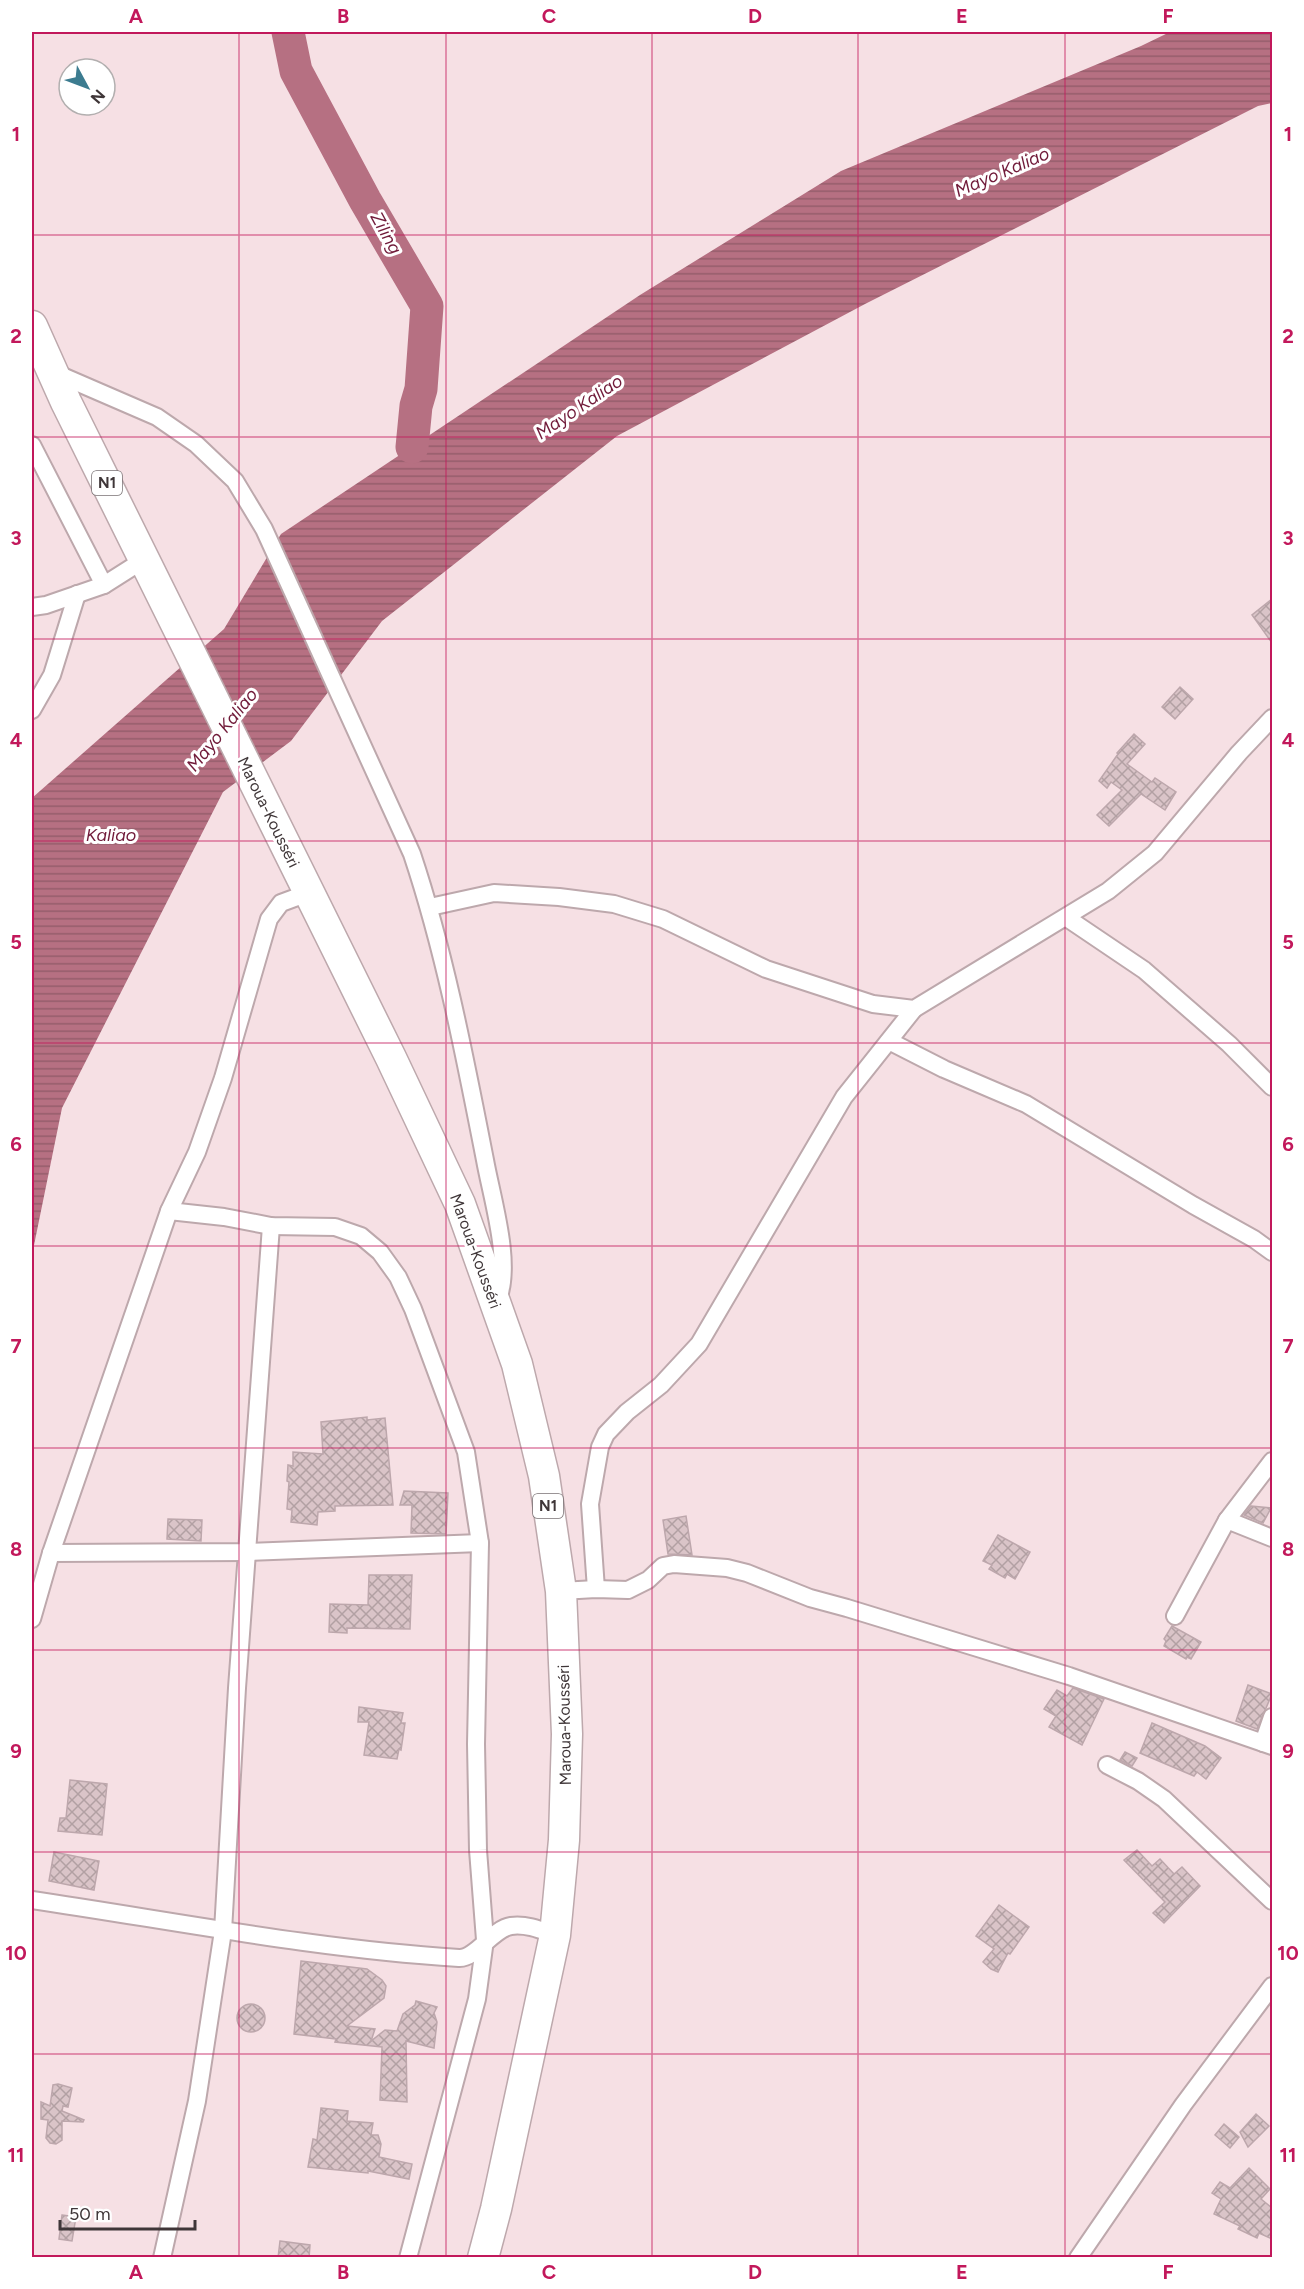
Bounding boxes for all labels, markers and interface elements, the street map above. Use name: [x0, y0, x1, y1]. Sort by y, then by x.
text: A: [129, 4, 144, 28]
text: B: [337, 4, 349, 28]
text: C: [542, 4, 556, 28]
text: D: [748, 4, 762, 28]
text: E: [956, 4, 968, 28]
text: F: [1162, 4, 1174, 28]
north arrow: [57, 57, 117, 117]
text: N: [87, 86, 109, 107]
text: 1: [12, 122, 20, 146]
text: 1: [1284, 122, 1292, 146]
water label: Mayo Kaliao: [951, 142, 1053, 202]
water label: Ziling: [366, 208, 407, 258]
text: 2: [10, 324, 22, 348]
text: 2: [1282, 324, 1294, 348]
water label: Mayo Kaliao: [531, 370, 627, 444]
road number: N1: [92, 471, 122, 495]
text: 3: [10, 526, 22, 550]
text: 3: [1282, 526, 1294, 550]
water label: Mayo Kaliao: [182, 684, 262, 776]
text: 4: [10, 728, 23, 752]
text: 4: [1282, 728, 1295, 752]
street label: Maroua-Kousséri: [234, 754, 304, 871]
water label: Kaliao: [86, 824, 136, 846]
text: 5: [10, 930, 22, 954]
text: 5: [1282, 930, 1294, 954]
text: 6: [10, 1132, 22, 1156]
text: 6: [1282, 1132, 1294, 1156]
street label: Maroua-Kousséri: [446, 1191, 505, 1311]
text: 7: [10, 1334, 22, 1358]
text: 7: [1282, 1334, 1294, 1358]
road number: N1: [533, 1494, 563, 1518]
text: 8: [10, 1537, 22, 1561]
text: 8: [1282, 1537, 1294, 1561]
street label: Maroua-Kousséri: [554, 1664, 575, 1786]
text: 9: [10, 1739, 22, 1763]
text: 9: [1282, 1739, 1294, 1763]
text: 10: [5, 1941, 27, 1965]
text: 10: [1277, 1941, 1299, 1965]
text: 11: [8, 2143, 24, 2167]
text: 11: [1280, 2143, 1296, 2167]
scale bar: [60, 2193, 195, 2231]
text: 50 m: [69, 2203, 111, 2225]
text: A: [129, 2260, 144, 2284]
text: B: [337, 2260, 349, 2284]
text: C: [542, 2260, 556, 2284]
text: D: [748, 2260, 762, 2284]
text: E: [956, 2260, 968, 2284]
text: F: [1162, 2260, 1174, 2284]

